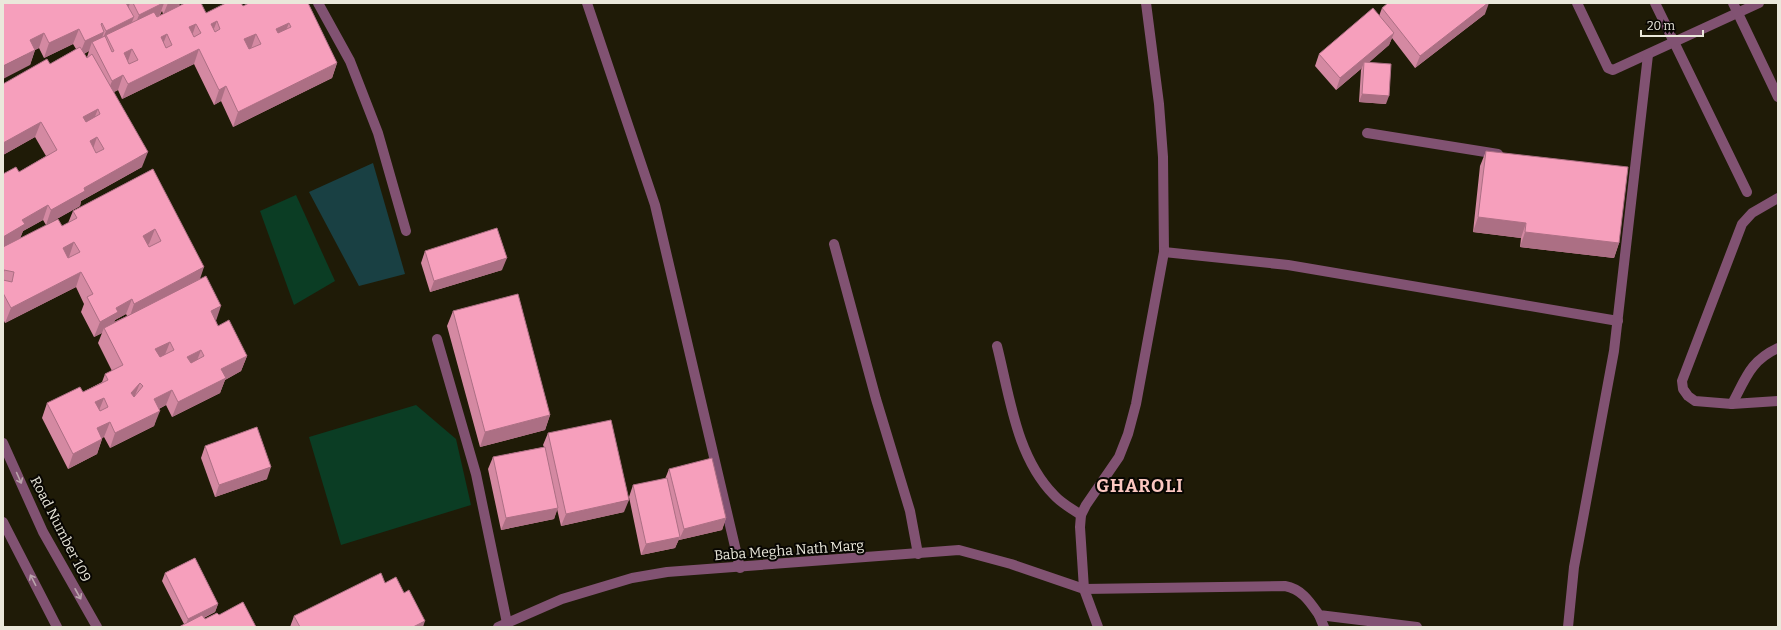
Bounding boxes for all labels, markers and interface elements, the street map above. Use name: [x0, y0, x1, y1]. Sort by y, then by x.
scale bar: [1641, 12, 1703, 38]
text: 20 m: [1647, 19, 1676, 33]
one-way arrow: [16, 472, 23, 484]
street label: Road Number 109: [27, 473, 95, 585]
district label: GHAROLI: [1096, 475, 1184, 497]
street label: Baba Megha Nath Marg: [714, 537, 865, 564]
one-way arrow: [29, 574, 36, 586]
one-way arrow: [75, 588, 83, 600]

